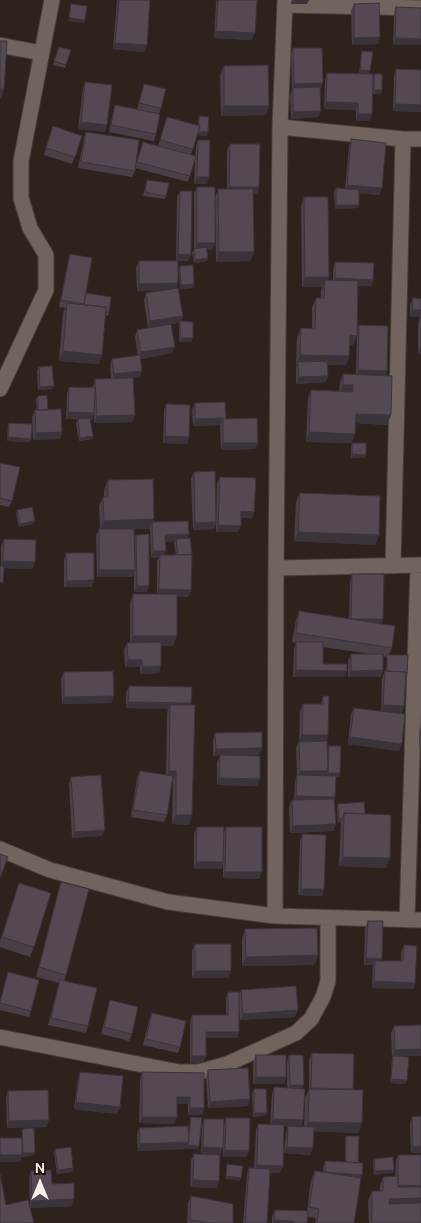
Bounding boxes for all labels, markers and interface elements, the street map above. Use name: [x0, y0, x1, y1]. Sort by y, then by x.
north arrow: [15, 1158, 65, 1208]
text: N: [35, 1160, 45, 1176]

